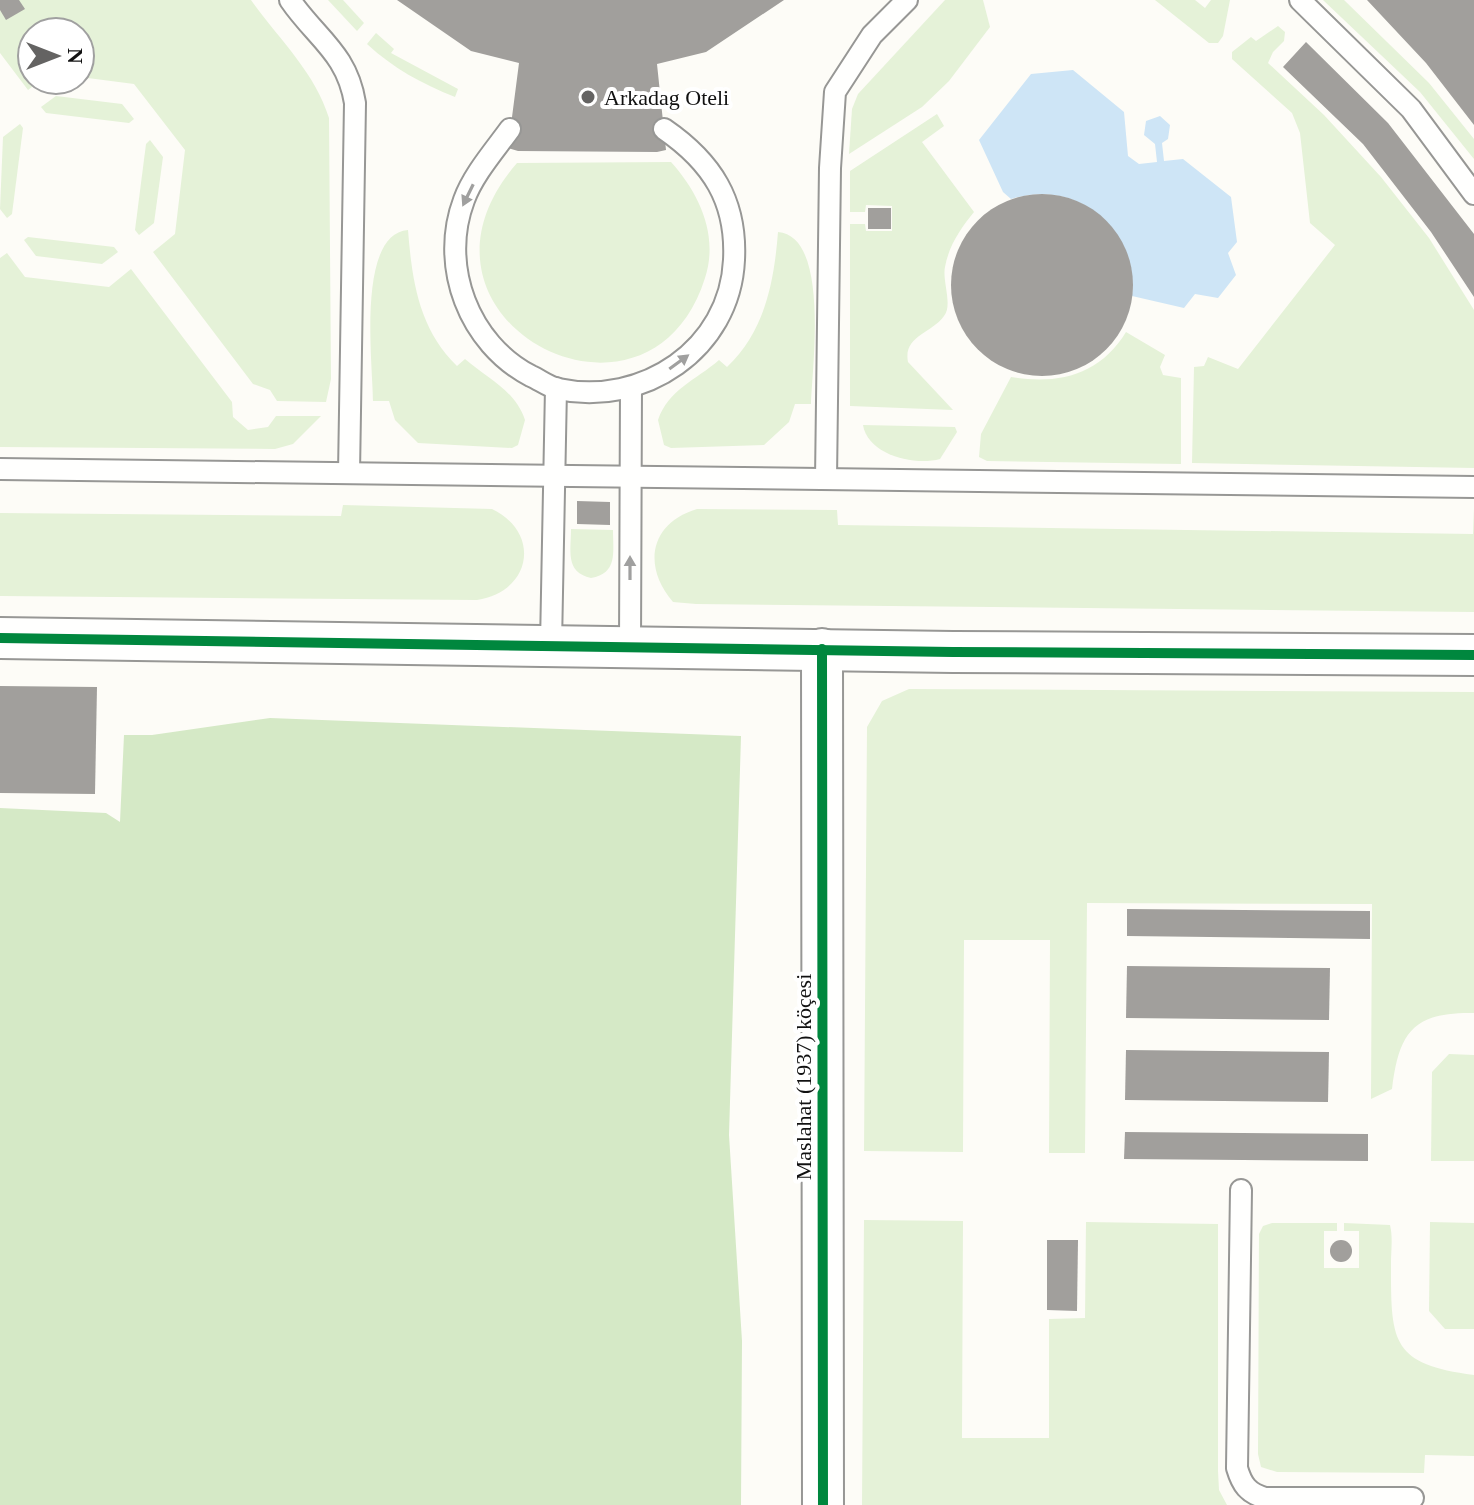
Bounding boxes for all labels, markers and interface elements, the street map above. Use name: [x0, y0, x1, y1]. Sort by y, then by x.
north arrow: [16, 16, 96, 96]
text: N: [63, 48, 88, 64]
place label: Arkadag Oteli: [604, 85, 729, 110]
marker: Arkadag Oteli: [579, 88, 597, 106]
one-way arrow: [461, 183, 475, 206]
one-way arrow: [669, 355, 690, 371]
one-way arrow: [624, 555, 637, 580]
street label: Maslahat (1937) köçesi: [791, 974, 816, 1180]

